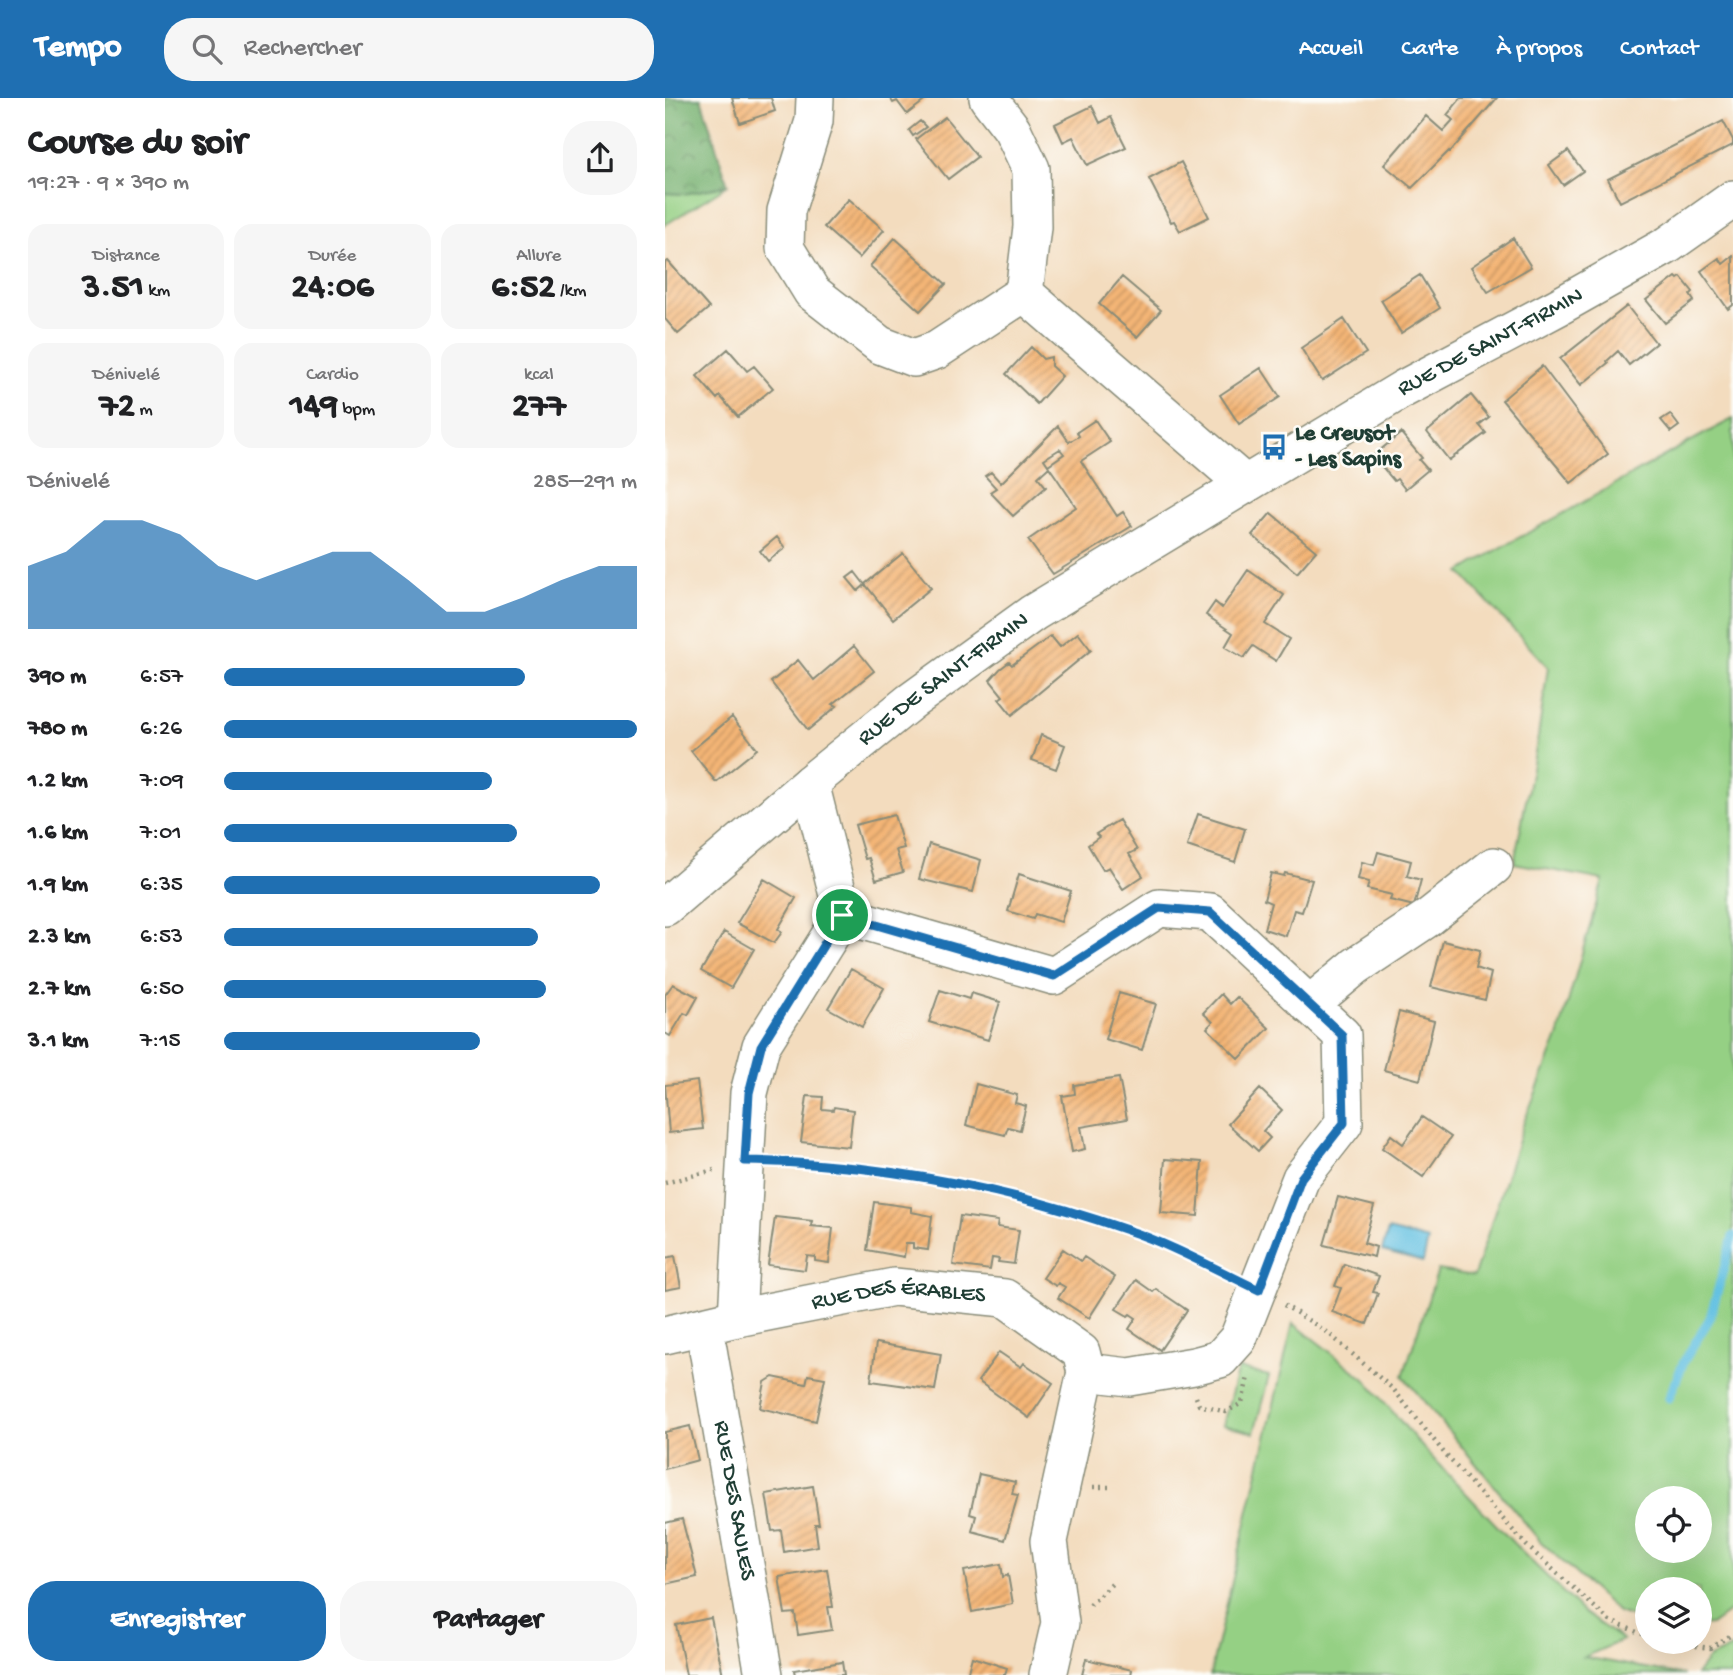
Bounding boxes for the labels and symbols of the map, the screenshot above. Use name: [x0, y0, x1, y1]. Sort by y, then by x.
street label: RUE DE SAINT-FIRMIN: [1393, 282, 1588, 403]
place label: Le Creusot - Les Sapins: [1295, 421, 1403, 474]
bus stop icon: Le Creusot - Les Sapins: [1259, 432, 1289, 462]
street label: RUE DE SAINT-FIRMIN: [853, 607, 1034, 752]
pin: [812, 885, 872, 945]
street label: RUE DES ÉRABLES: [809, 1273, 987, 1317]
street label: RUE DES SAULES: [707, 1419, 761, 1583]

